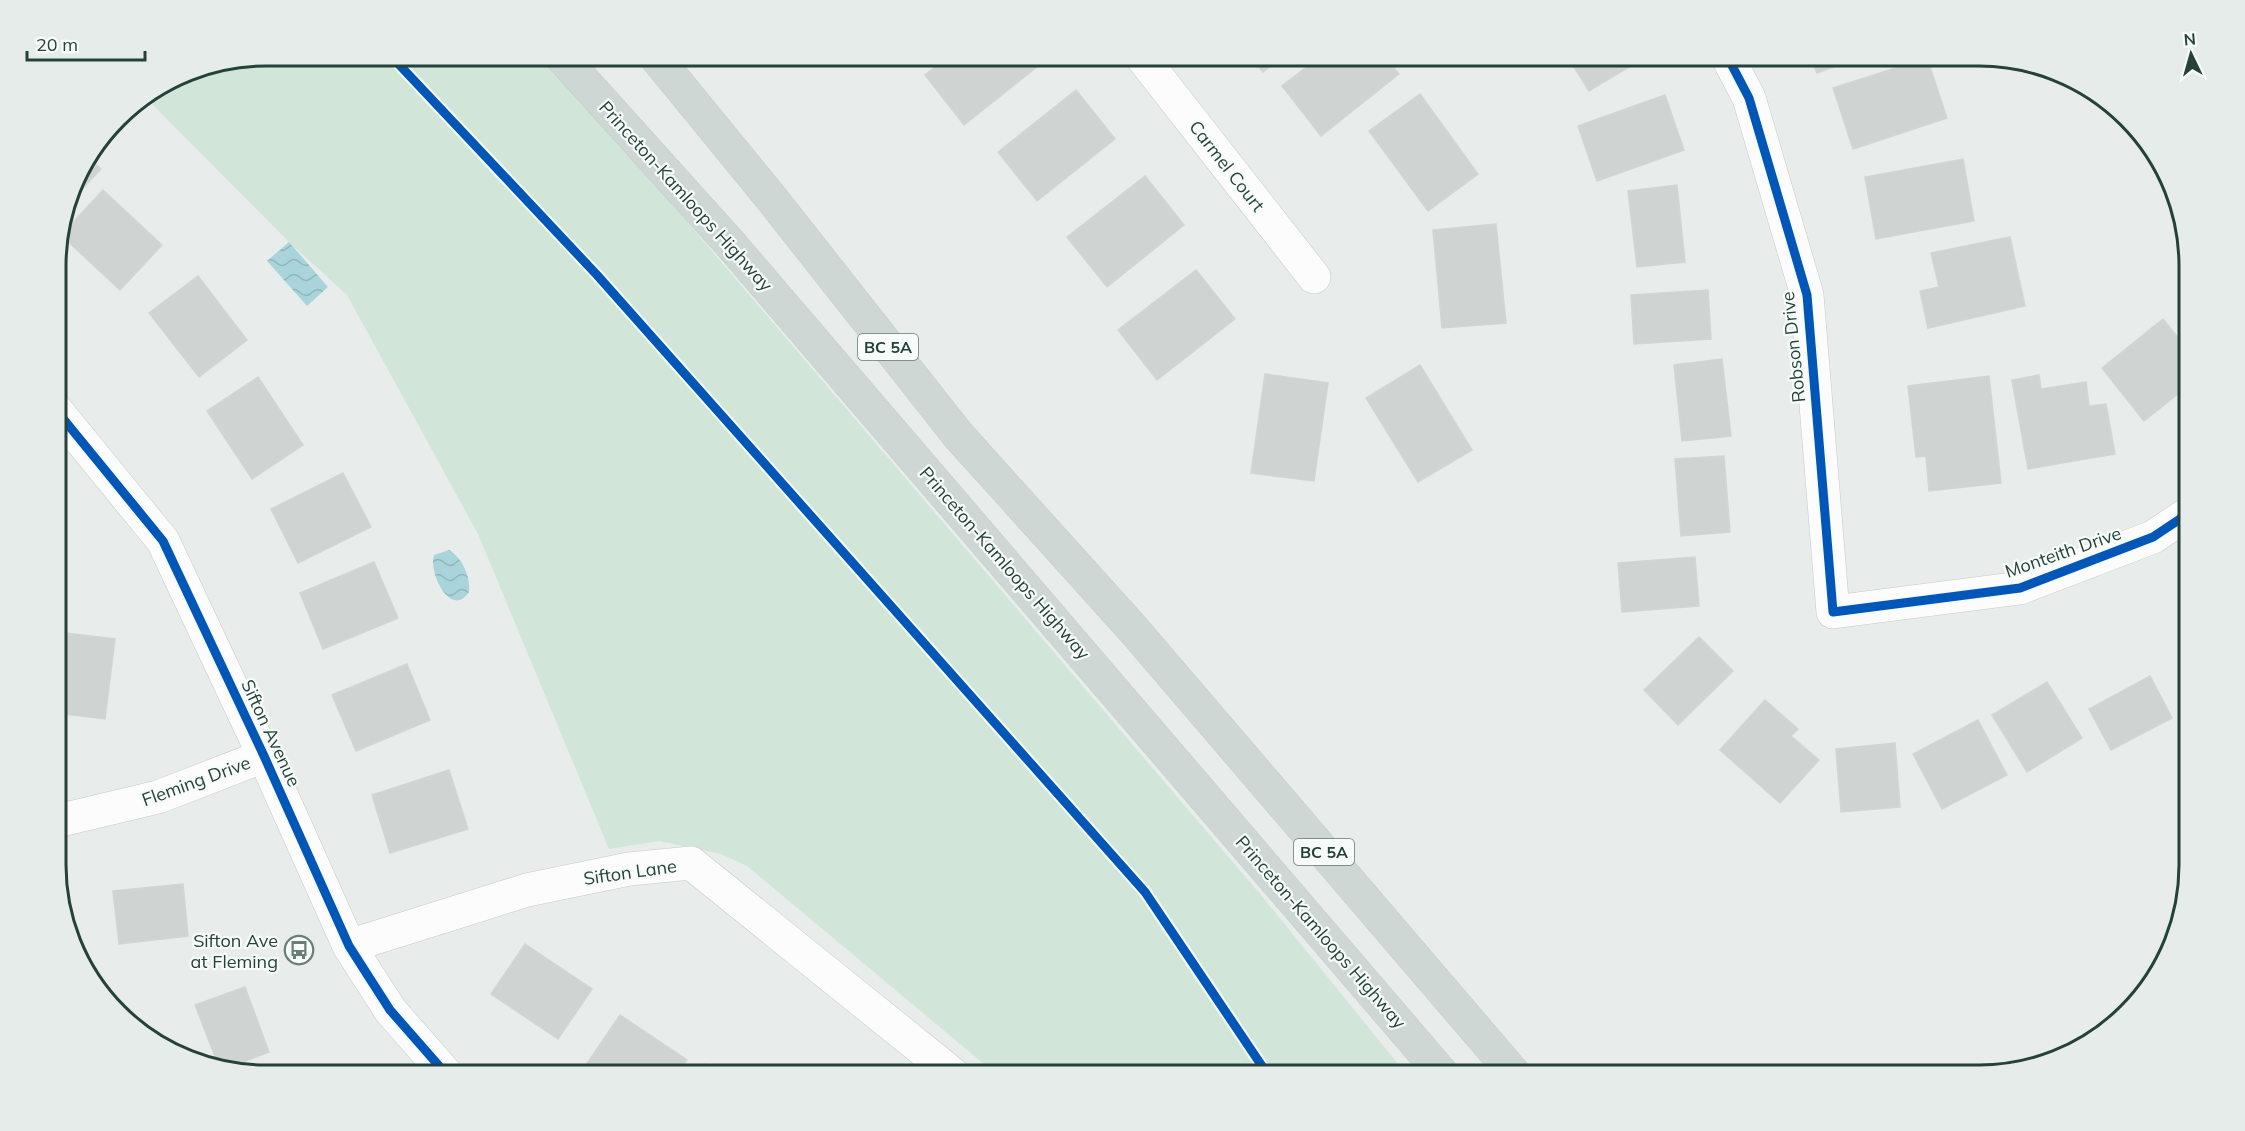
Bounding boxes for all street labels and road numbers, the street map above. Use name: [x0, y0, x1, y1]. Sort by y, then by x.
street label: Princeton-Kamloops Highway: [594, 96, 778, 296]
street label: Carmel Court: [1184, 116, 1270, 216]
street label: Robson Drive: [1776, 290, 1810, 404]
road number: BC 5A: [858, 334, 918, 360]
street label: Princeton-Kamloops Highway: [915, 462, 1095, 665]
street label: Monteith Drive: [2002, 521, 2124, 583]
street label: Sifton Avenue: [236, 676, 306, 790]
street label: Fleming Drive: [139, 751, 253, 811]
street label: Princeton-Kamloops Highway: [1231, 831, 1411, 1034]
road number: BC 5A: [1294, 839, 1354, 865]
street label: Sifton Lane: [582, 854, 678, 890]

